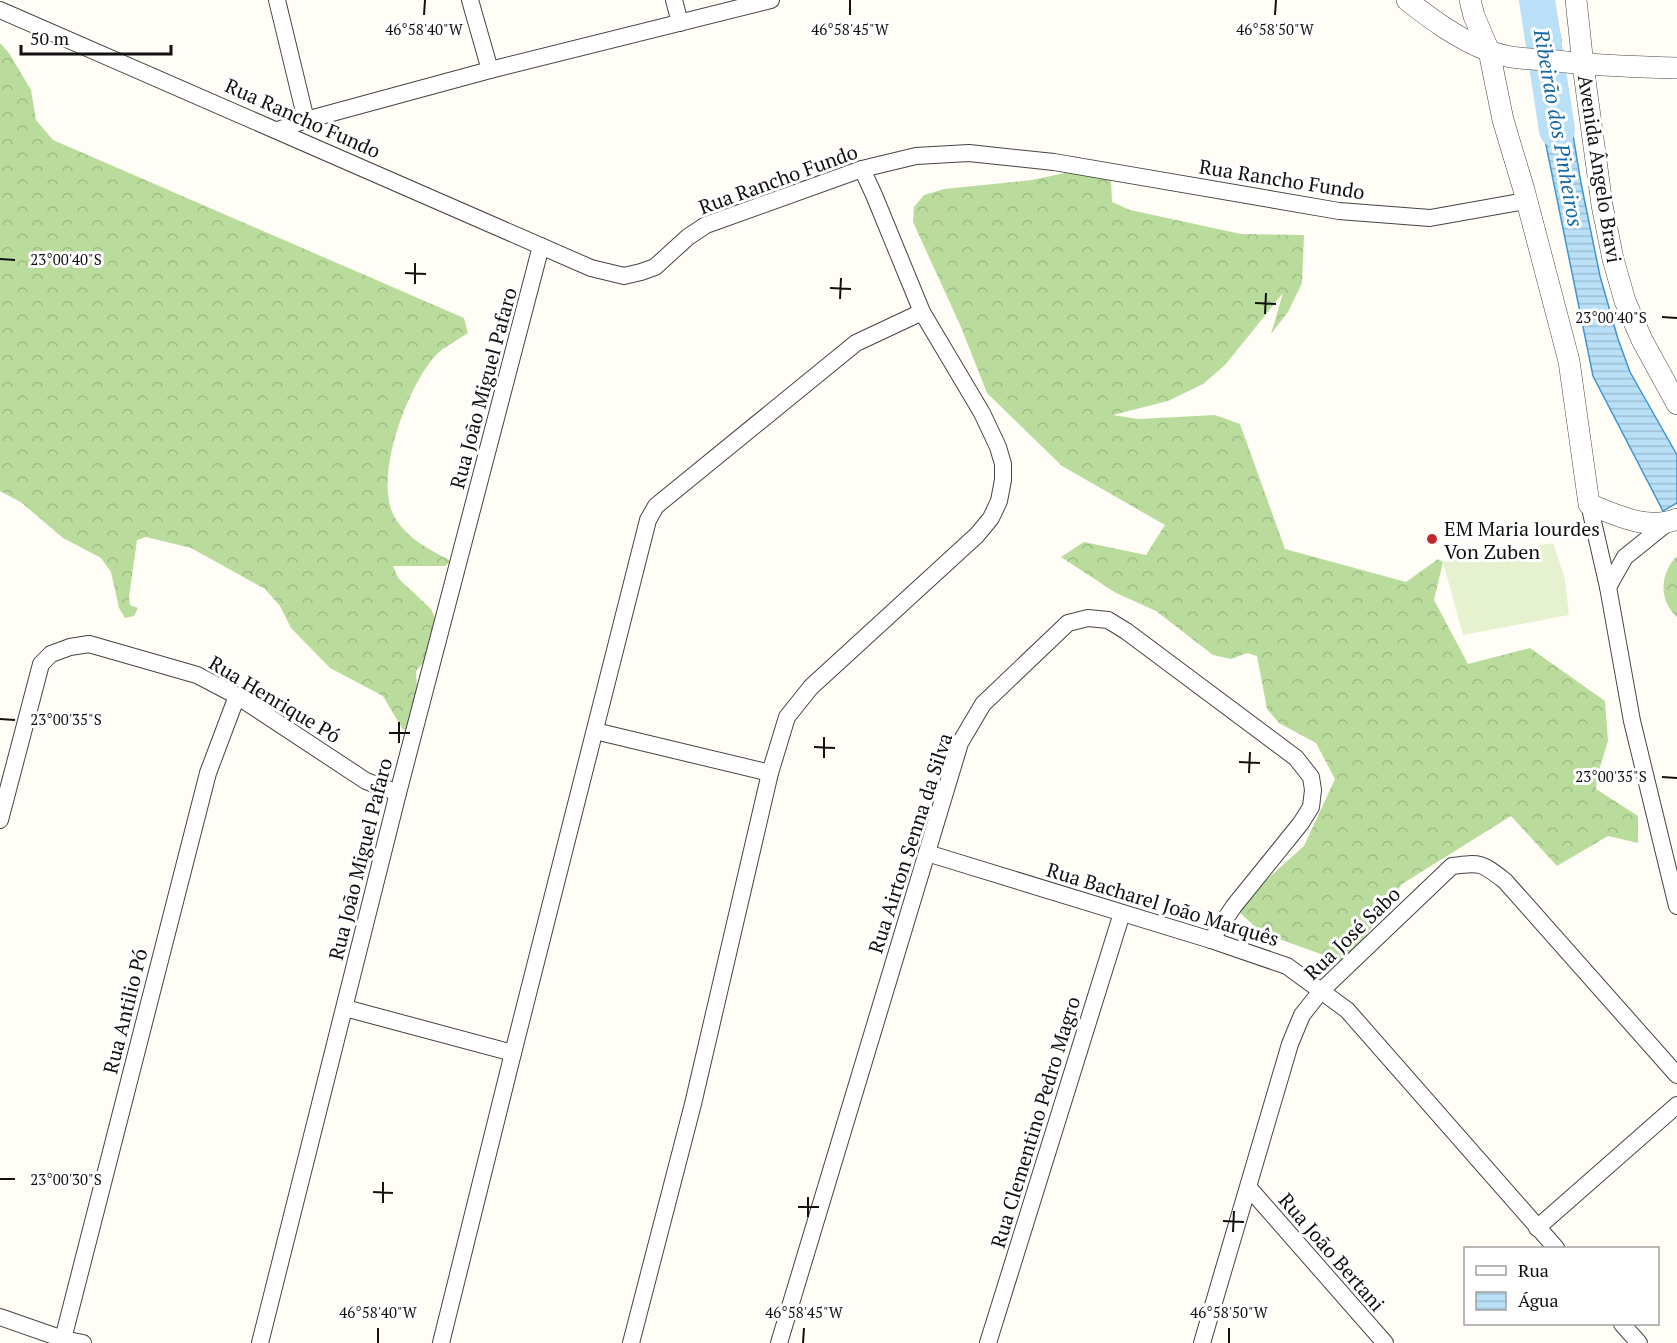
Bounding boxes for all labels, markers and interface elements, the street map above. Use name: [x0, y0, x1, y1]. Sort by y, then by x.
scale bar: [21, 18, 171, 56]
text: 46°58'40"W: [385, 19, 464, 39]
text: 46°58'45"W: [811, 19, 890, 39]
text: 46°58'50"W: [1236, 19, 1315, 39]
text: 50 m: [30, 26, 70, 50]
water label: Ribeirão dos Pinheiros: [1528, 26, 1590, 229]
street label: Rua Rancho Fundo: [221, 72, 385, 164]
street label: Avenida Ângelo Bravi: [1572, 73, 1628, 265]
street label: Rua Rancho Fundo: [695, 138, 861, 220]
street label: Rua Rancho Fundo: [1197, 153, 1367, 205]
text: 23°00'40"S: [30, 249, 102, 269]
street label: Rua João Miguel Pafaro: [443, 285, 523, 491]
text: 23°00'40"S: [1575, 307, 1647, 327]
place label: EM Maria lourdes Von Zuben: [1444, 515, 1600, 565]
marker: EM Maria lourdes Von Zuben: [1425, 532, 1439, 546]
street label: Rua Henrique Pó: [204, 649, 346, 749]
text: 23°00'35"S: [30, 709, 102, 729]
street label: Rua Airton Senna da Silva: [862, 729, 958, 957]
street label: Rua João Miguel Pafaro: [322, 755, 398, 963]
text: 23°00'35"S: [1575, 766, 1647, 786]
street label: Rua Bacharel João Marquês: [1044, 856, 1282, 952]
street label: Rua José Sabo: [1298, 880, 1406, 986]
street label: Rua Antilio Pó: [96, 946, 154, 1076]
street label: Rua Clementino Pedro Magro: [984, 993, 1086, 1251]
text: 23°00'30"S: [30, 1169, 102, 1189]
street label: Rua João Bertani: [1273, 1187, 1391, 1317]
legend: [1464, 1247, 1659, 1325]
text: Rua: [1518, 1258, 1549, 1282]
text: Água: [1518, 1288, 1559, 1312]
text: 46°58'40"W: [339, 1302, 418, 1322]
text: 46°58'45"W: [765, 1302, 844, 1322]
text: 46°58'50"W: [1190, 1302, 1269, 1322]

